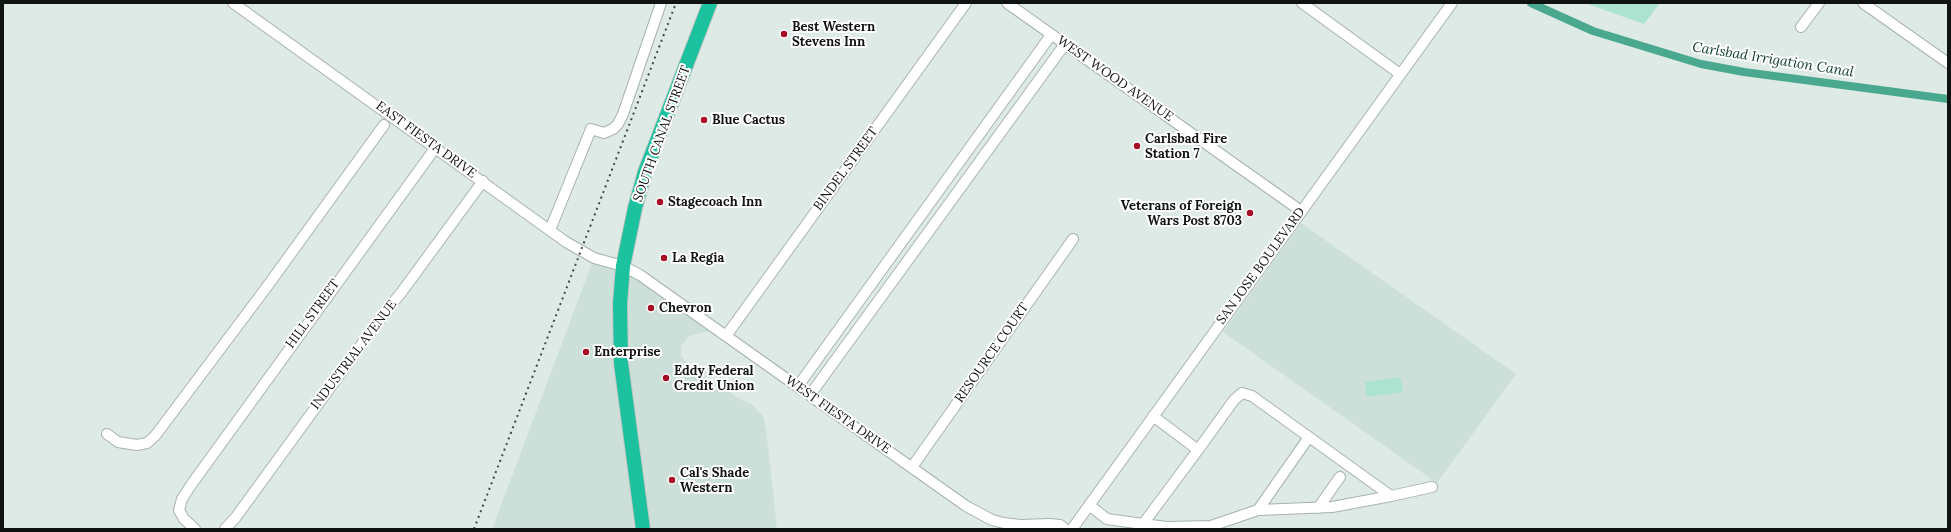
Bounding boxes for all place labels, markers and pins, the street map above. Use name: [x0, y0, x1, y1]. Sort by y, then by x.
place label: Best Western Stevens Inn: [792, 19, 875, 50]
marker: Best Western Stevens Inn: [779, 29, 789, 39]
place label: Blue Cactus: [712, 112, 785, 128]
marker: Blue Cactus: [699, 115, 709, 125]
place label: Carlsbad Fire Station 7: [1145, 131, 1227, 162]
marker: Carlsbad Fire Station 7: [1132, 141, 1142, 151]
place label: Stagecoach Inn: [668, 194, 763, 210]
marker: Stagecoach Inn: [655, 197, 665, 207]
place label: Veterans of Foreign Wars Post 8703: [1121, 198, 1242, 229]
marker: Veterans of Foreign Wars Post 8703: [1245, 208, 1255, 218]
place label: La Regia: [672, 250, 724, 266]
marker: La Regia: [659, 253, 669, 263]
place label: Chevron: [659, 300, 712, 316]
marker: Chevron: [646, 303, 656, 313]
place label: Enterprise: [594, 344, 660, 360]
marker: Enterprise: [581, 347, 591, 357]
place label: Eddy Federal Credit Union: [674, 363, 755, 394]
marker: Eddy Federal Credit Union: [661, 373, 671, 383]
place label: Cal's Shade Western: [680, 465, 749, 496]
marker: Cal's Shade Western: [667, 475, 677, 485]

